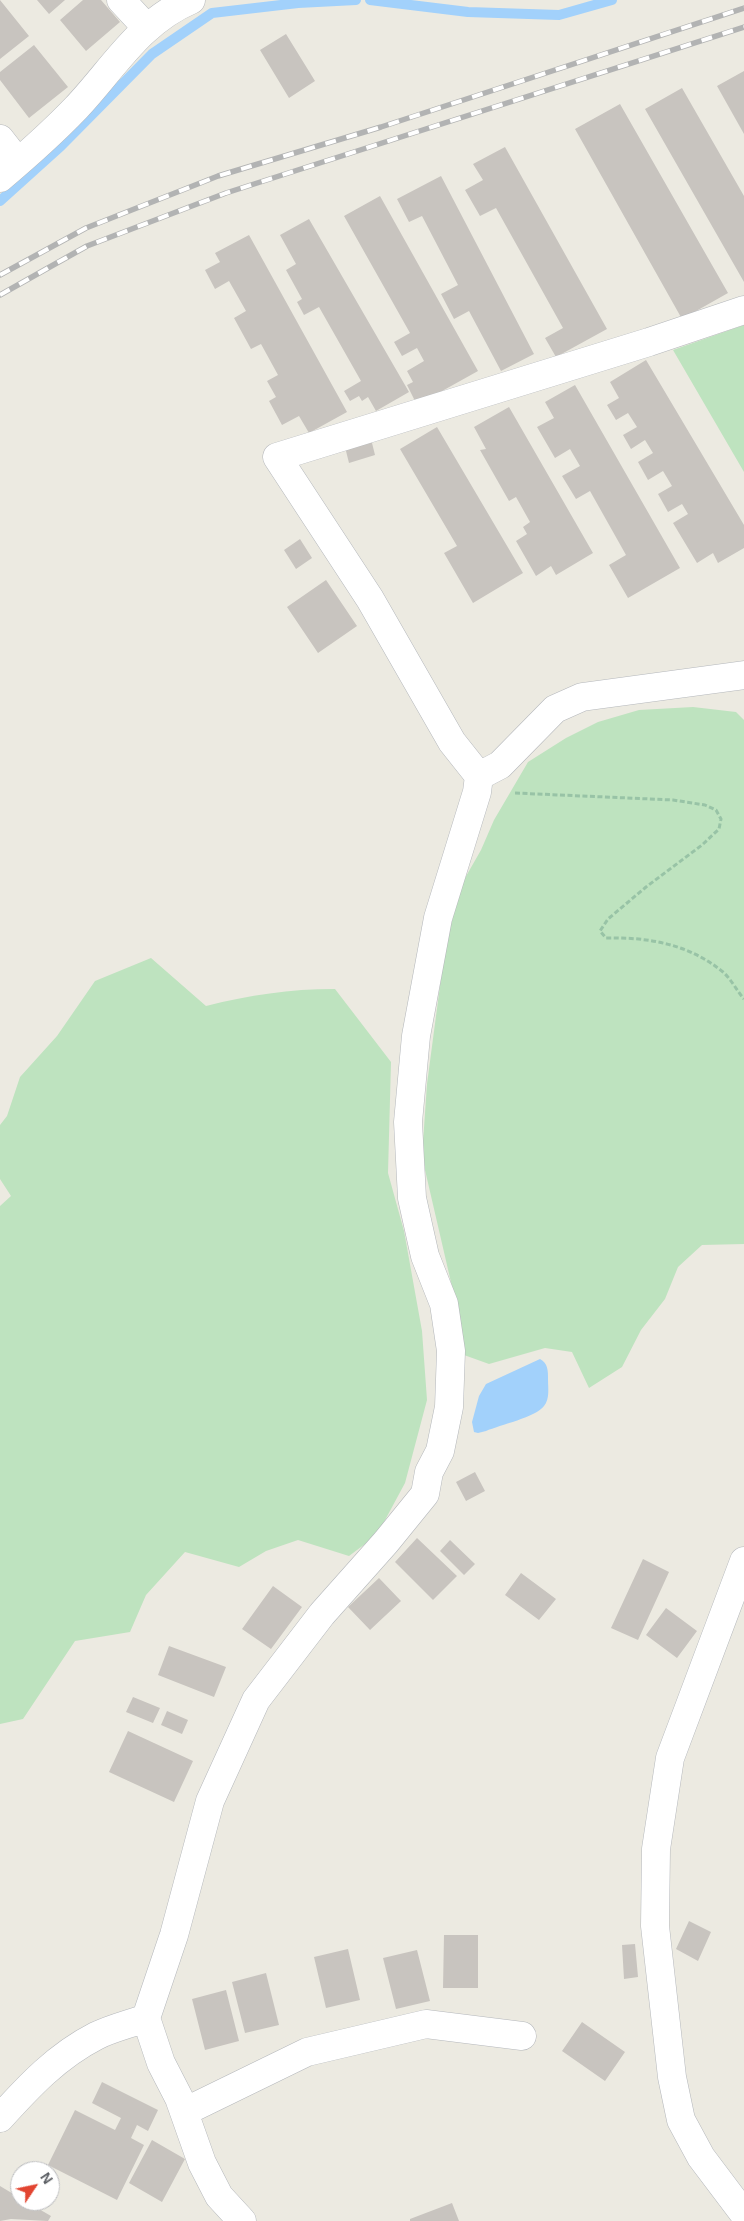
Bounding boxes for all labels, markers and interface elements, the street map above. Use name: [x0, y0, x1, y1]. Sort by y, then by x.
north arrow: [10, 2161, 60, 2211]
text: N: [37, 2170, 56, 2187]

